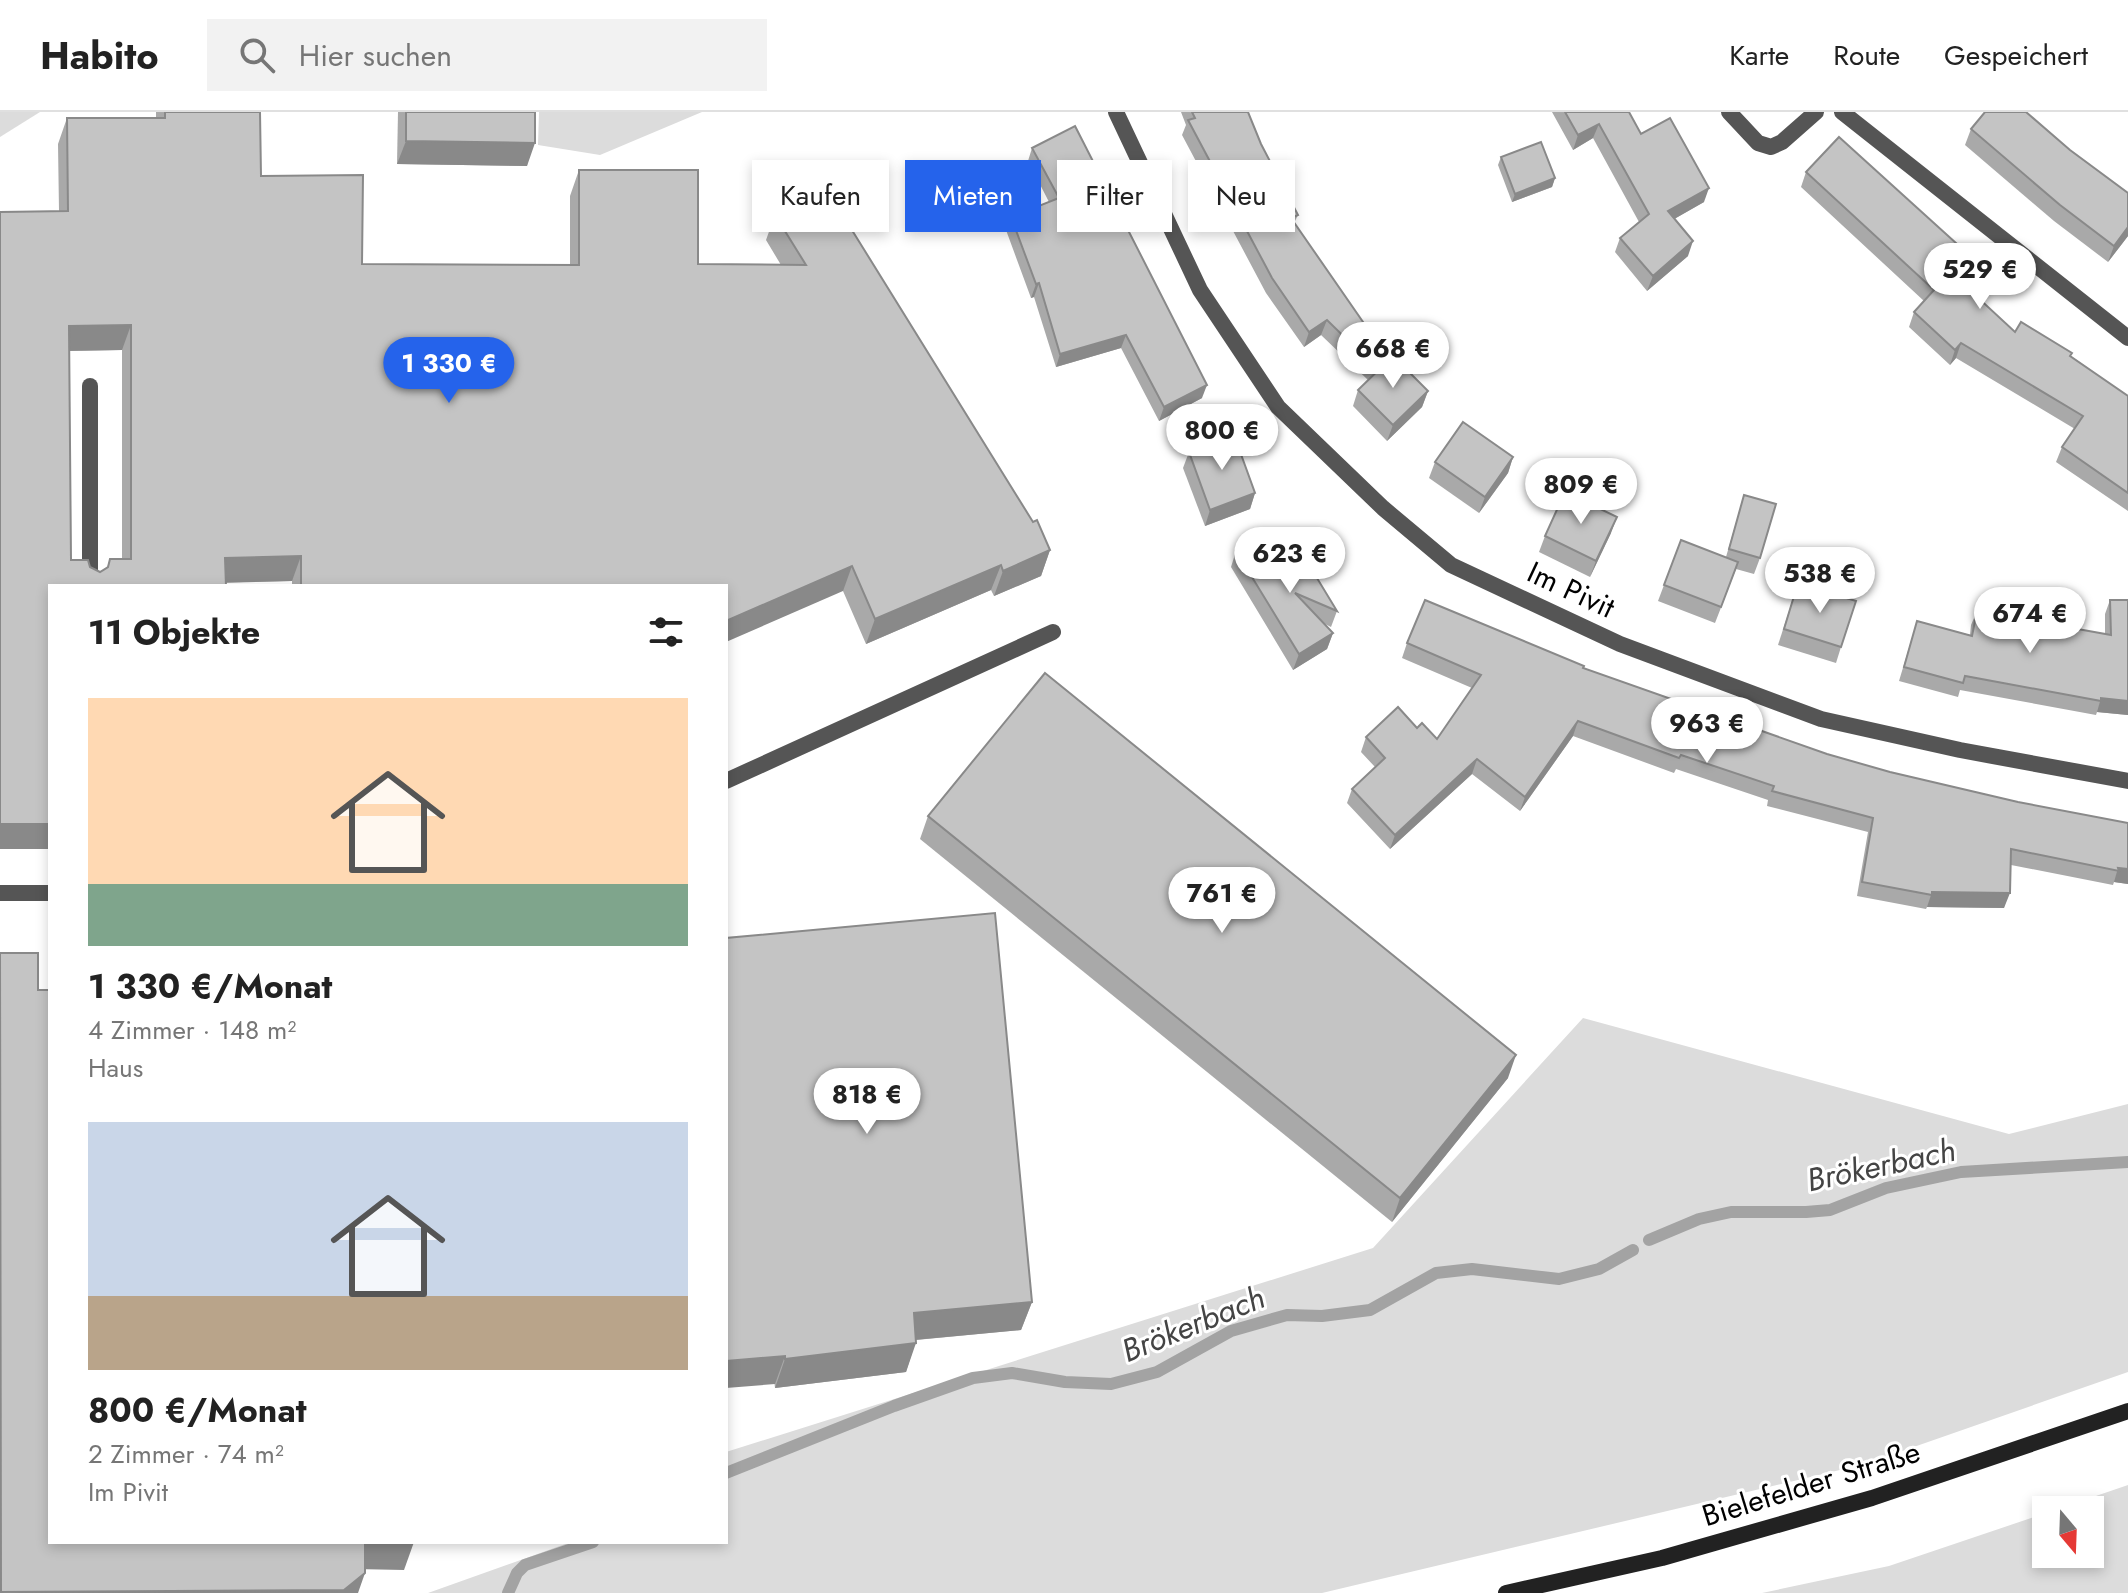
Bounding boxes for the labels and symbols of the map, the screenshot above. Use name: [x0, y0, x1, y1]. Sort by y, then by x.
pin: 529 €: [1924, 243, 2036, 311]
pin: 668 €: [1337, 322, 1449, 390]
pin: 1 330 €: [375, 337, 523, 405]
pin: 800 €: [1166, 404, 1278, 472]
pin: 809 €: [1525, 458, 1637, 526]
pin: 623 €: [1234, 527, 1346, 595]
pin: 538 €: [1764, 547, 1876, 615]
street label: Im Pivit: [1520, 551, 1623, 629]
pin: 674 €: [1974, 587, 2086, 655]
pin: 963 €: [1651, 697, 1763, 765]
pin: 761 €: [1166, 867, 1278, 935]
pin: 818 €: [811, 1068, 923, 1136]
water label: Brökerbach: [1802, 1127, 1960, 1203]
water label: Brökerbach: [1114, 1274, 1272, 1374]
street label: Bielefelder Straße: [1697, 1430, 1925, 1537]
north arrow: [2032, 1496, 2104, 1568]

